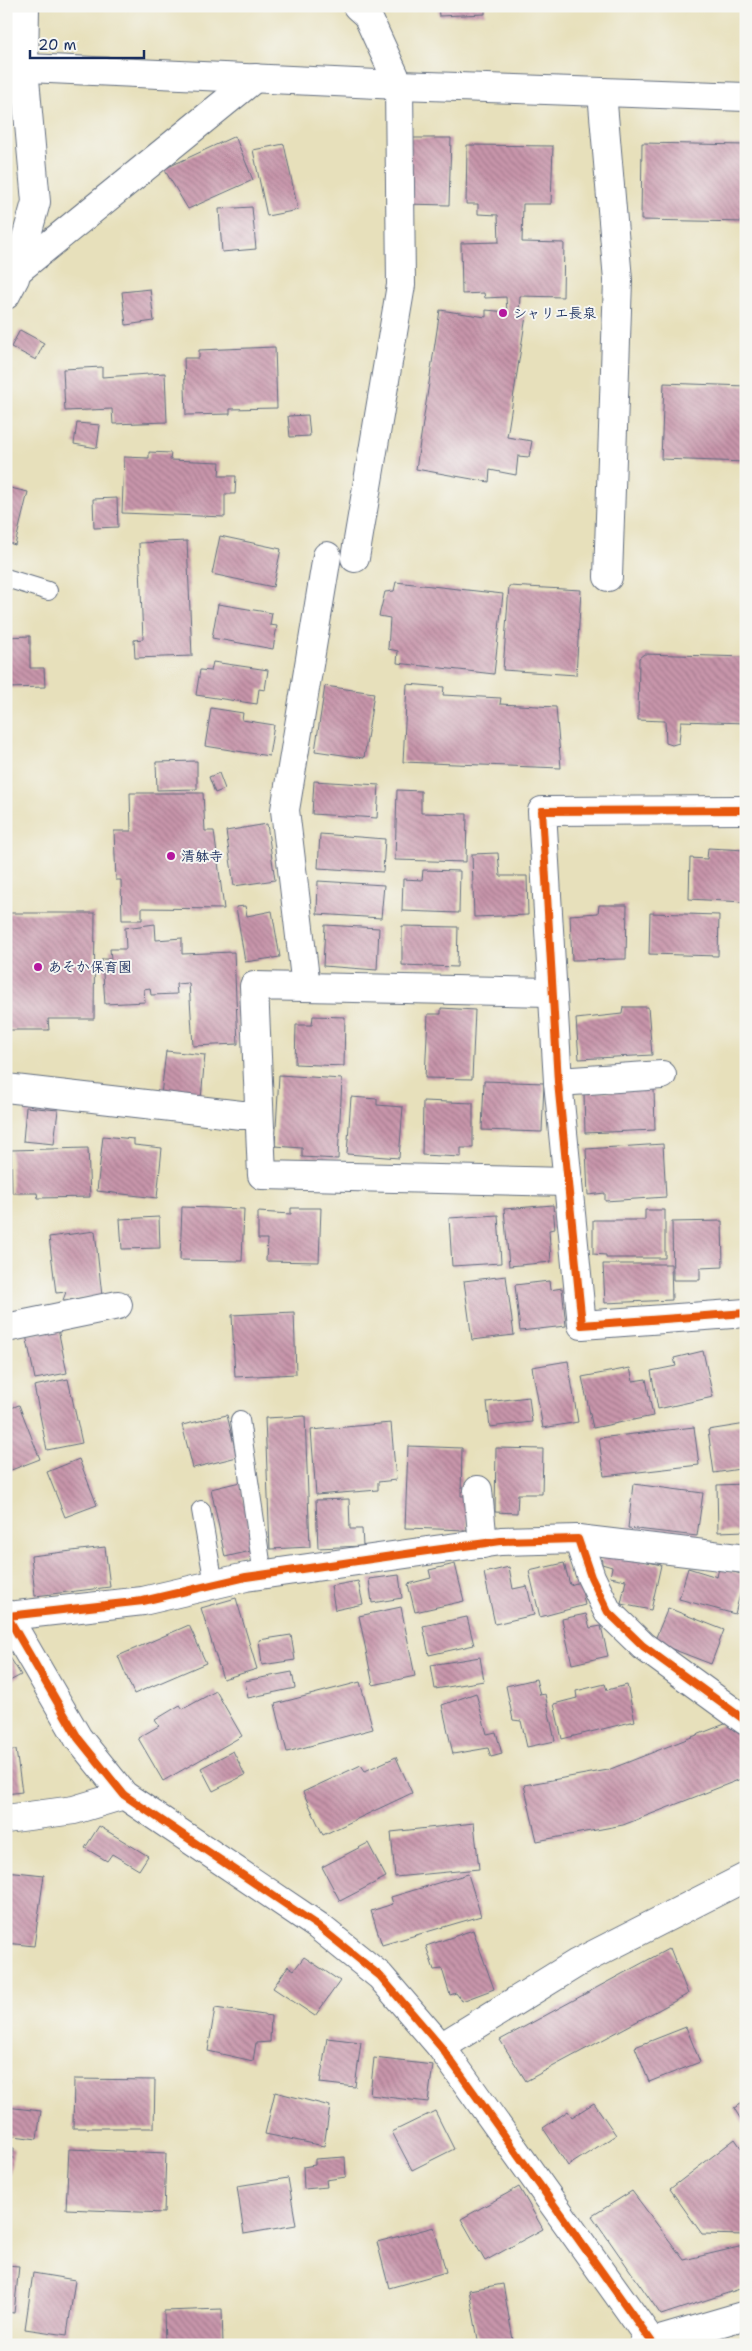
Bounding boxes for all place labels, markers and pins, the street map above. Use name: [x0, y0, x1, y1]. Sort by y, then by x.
place label: シャリエ長泉: [513, 304, 596, 322]
marker: シャリエ長泉: [497, 307, 509, 319]
place label: 清躰寺: [181, 847, 223, 865]
marker: 清躰寺: [165, 850, 177, 862]
place label: あそか保育園: [48, 958, 132, 976]
marker: あそか保育園: [32, 961, 44, 973]

